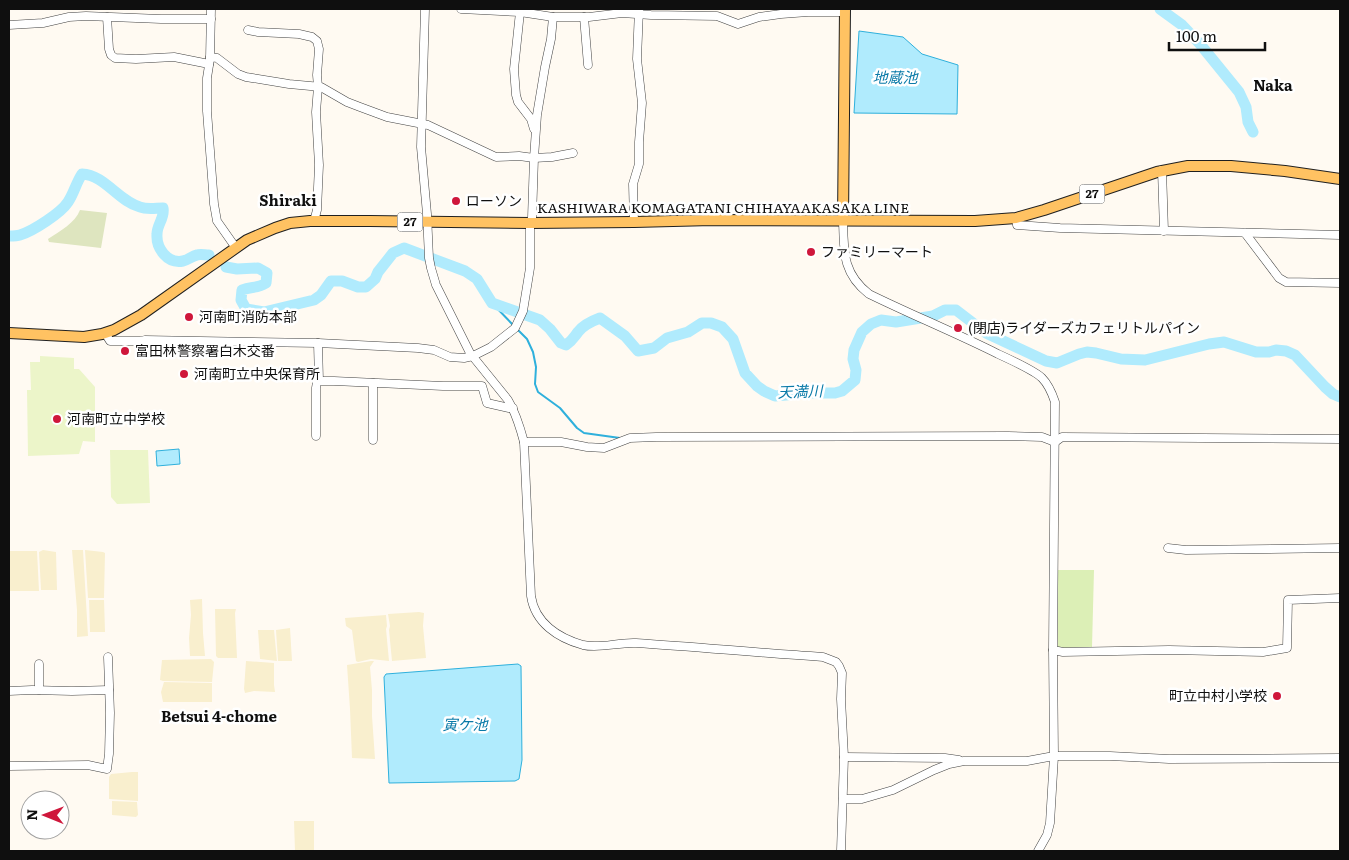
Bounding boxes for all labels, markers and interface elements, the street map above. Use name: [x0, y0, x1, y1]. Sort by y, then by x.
scale bar: [1169, 20, 1265, 52]
text: 100 m: [1176, 24, 1217, 47]
water label: 地蔵池: [872, 65, 919, 88]
district label: Naka: [1253, 73, 1293, 96]
road number: 27: [1080, 184, 1104, 203]
district label: Shiraki: [259, 188, 317, 211]
place label: ローソン: [466, 190, 522, 210]
marker: ローソン: [450, 195, 462, 207]
street label: KASHIWARA KOMAGATANI CHIHAYAAKASAKA LINE: [537, 197, 909, 217]
road number: 27: [398, 212, 422, 232]
place label: ファミリーマート: [821, 241, 933, 261]
marker: ファミリーマート: [805, 246, 817, 258]
place label: 河南町消防本部: [199, 306, 297, 326]
marker: 河南町消防本部: [183, 311, 195, 323]
place label: (閉店)ライダーズカフェリトルパイン: [968, 317, 1200, 337]
marker: (閉店)ライダーズカフェリトルパイン: [952, 322, 964, 334]
place label: 富田林警察署白木交番: [135, 340, 275, 360]
marker: 富田林警察署白木交番: [119, 345, 131, 357]
place label: 河南町立中央保育所: [194, 363, 320, 383]
marker: 河南町立中央保育所: [178, 368, 190, 380]
water label: 天満川: [777, 378, 825, 403]
place label: 河南町立中学校: [67, 408, 165, 428]
marker: 河南町立中学校: [51, 413, 63, 425]
place label: 町立中村小学校: [1169, 685, 1267, 705]
marker: 町立中村小学校: [1271, 690, 1283, 702]
district label: Betsui 4-chome: [161, 704, 278, 727]
water label: 寅ケ池: [442, 712, 489, 735]
north arrow: [20, 790, 70, 840]
text: N: [21, 808, 41, 821]

